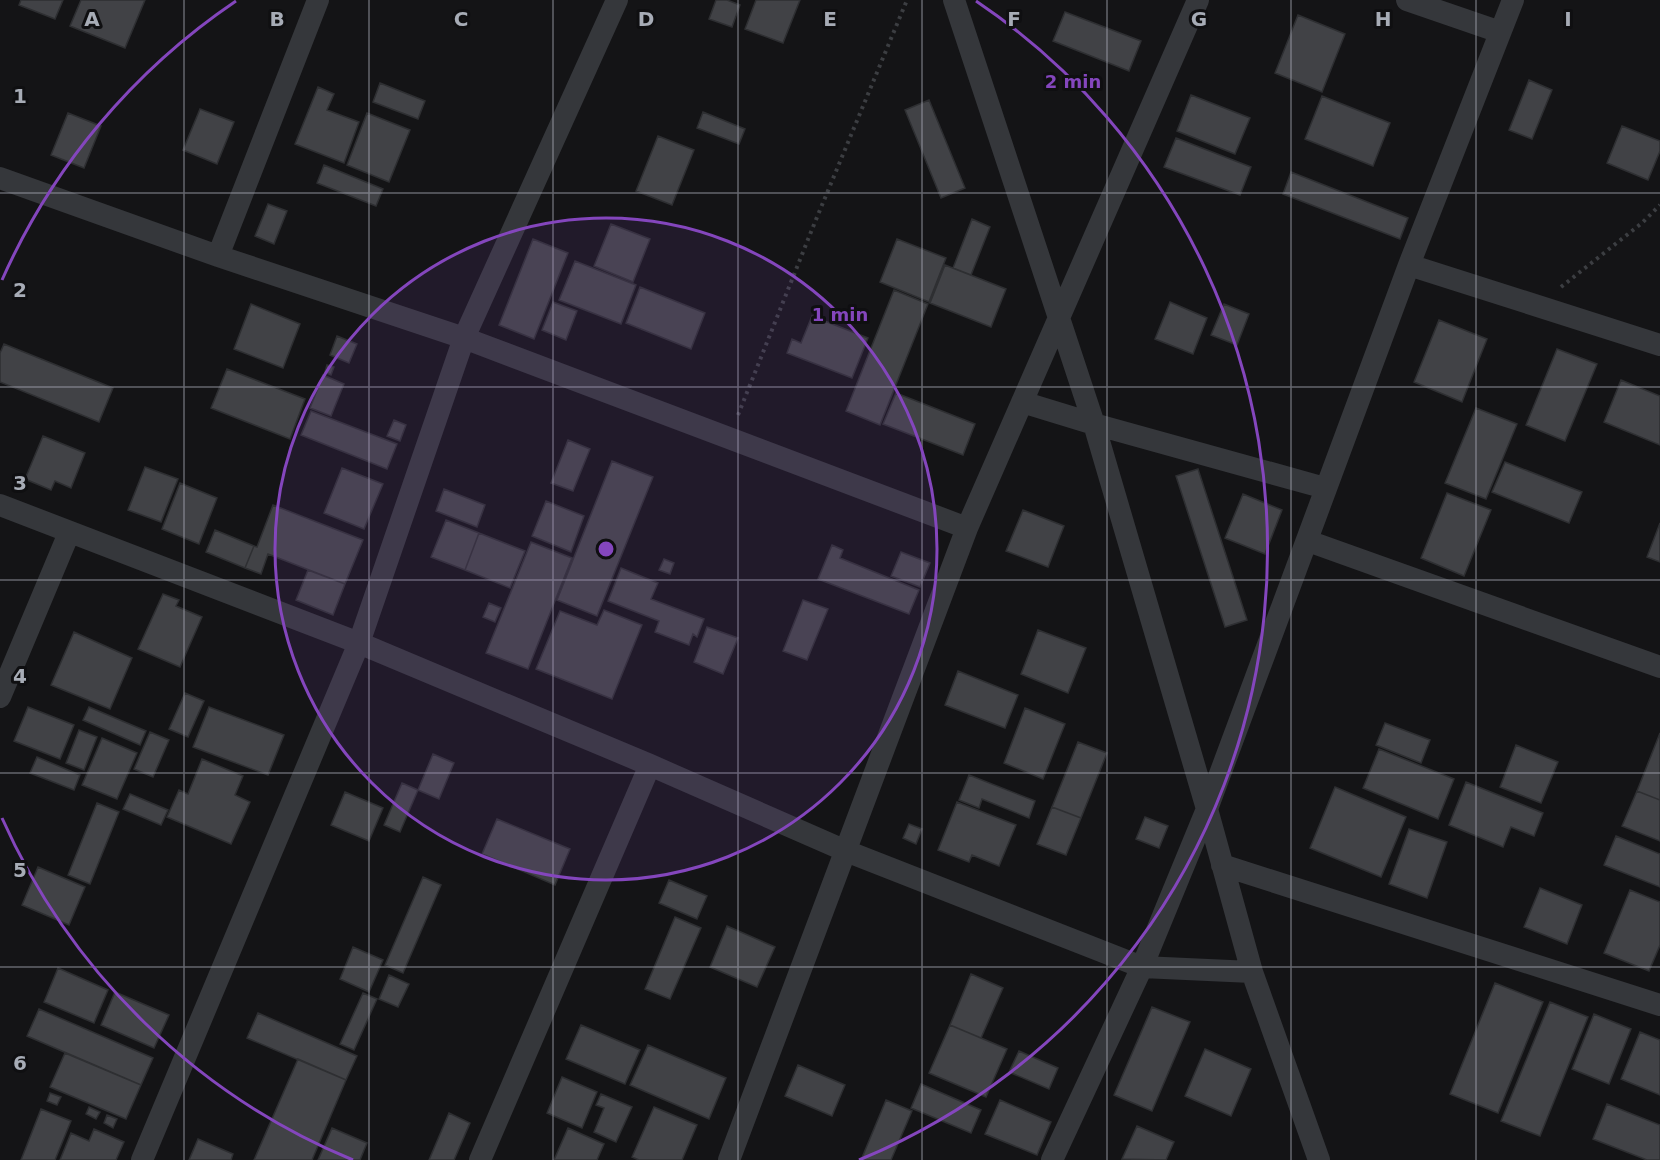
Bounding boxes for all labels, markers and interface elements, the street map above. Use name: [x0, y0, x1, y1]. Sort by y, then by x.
text: A: [84, 7, 100, 31]
text: B: [269, 7, 285, 31]
text: C: [454, 7, 468, 31]
text: D: [638, 7, 654, 31]
text: E: [823, 7, 837, 31]
text: F: [1007, 7, 1021, 31]
text: G: [1191, 7, 1207, 31]
text: H: [1375, 7, 1391, 31]
text: I: [1564, 7, 1572, 31]
text: 2 min: [1045, 71, 1101, 92]
text: 1: [13, 84, 27, 108]
text: 2: [13, 278, 27, 302]
text: 1 min: [812, 304, 868, 325]
text: 3: [13, 471, 27, 495]
centre of rings: [596, 539, 616, 559]
text: 4: [13, 664, 27, 688]
text: 5: [13, 858, 27, 882]
text: 6: [13, 1051, 27, 1075]

